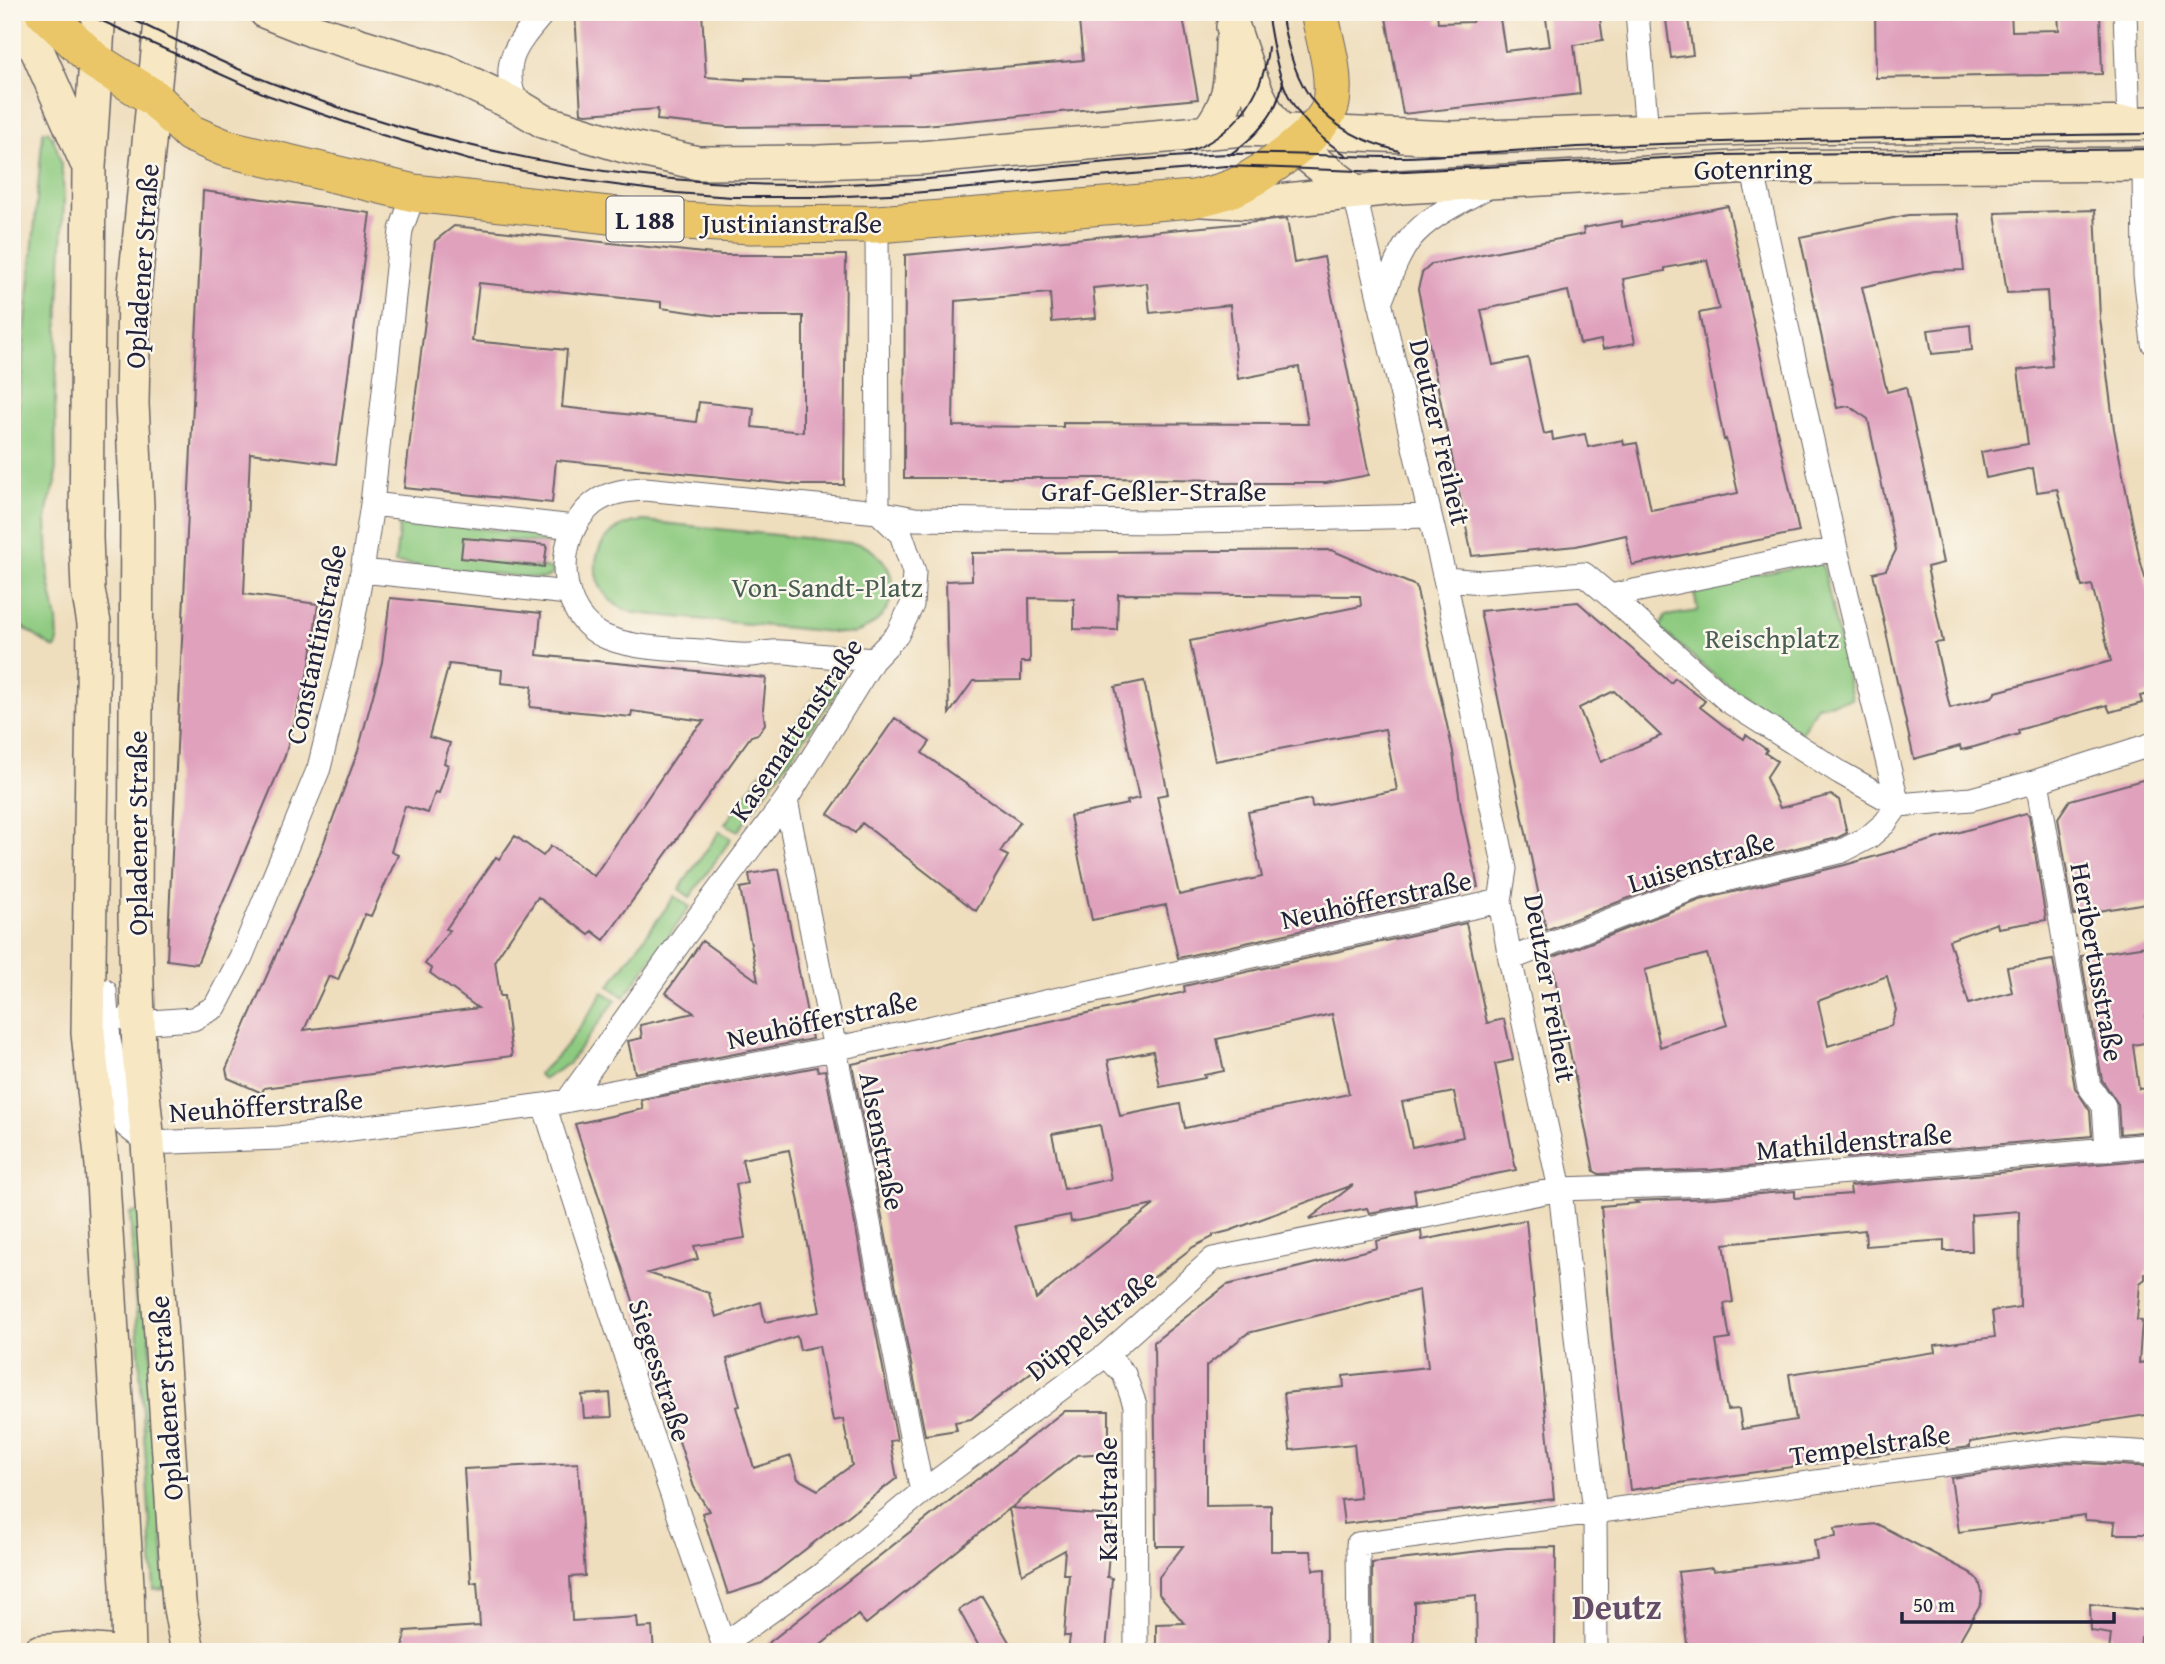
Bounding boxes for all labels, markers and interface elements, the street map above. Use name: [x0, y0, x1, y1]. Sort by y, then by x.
street label: Gotenring: [1693, 146, 1813, 190]
street label: Opladener Straße: [113, 162, 169, 370]
road number: L 188: [606, 196, 684, 242]
street label: Justinianstraße: [699, 202, 882, 243]
street label: Deutzer Freiheit: [1400, 335, 1482, 530]
street label: Graf-Geßler-Straße: [1041, 470, 1267, 511]
street label: Constantinstraße: [274, 540, 356, 748]
park label: Von-Sandt-Platz: [731, 566, 923, 607]
park label: Reischplatz: [1705, 617, 1839, 658]
street label: Kasemattenstraße: [718, 629, 872, 829]
street label: Opladener Straße: [116, 730, 157, 936]
street label: Luisenstraße: [1622, 819, 1780, 903]
street label: Neuhöfferstraße: [1277, 859, 1475, 939]
street label: Heribertusstraße: [2060, 859, 2136, 1065]
street label: Deutzer Freiheit: [1514, 891, 1588, 1086]
street label: Neuhöfferstraße: [723, 979, 921, 1059]
street label: Alsenstraße: [850, 1068, 916, 1214]
street label: Neuhöfferstraße: [168, 1078, 364, 1132]
street label: Mathildenstraße: [1754, 1112, 1954, 1170]
street label: Düppelstraße: [1017, 1258, 1165, 1390]
street label: Siegesstraße: [619, 1293, 703, 1447]
street label: Opladener Straße: [137, 1294, 193, 1502]
street label: Tempelstraße: [1787, 1412, 1953, 1476]
street label: Karlstraße: [1086, 1437, 1127, 1561]
scale bar: [1902, 1580, 2114, 1624]
district label: Deutz: [1572, 1581, 1662, 1632]
text: 50 m: [1913, 1589, 1955, 1620]

